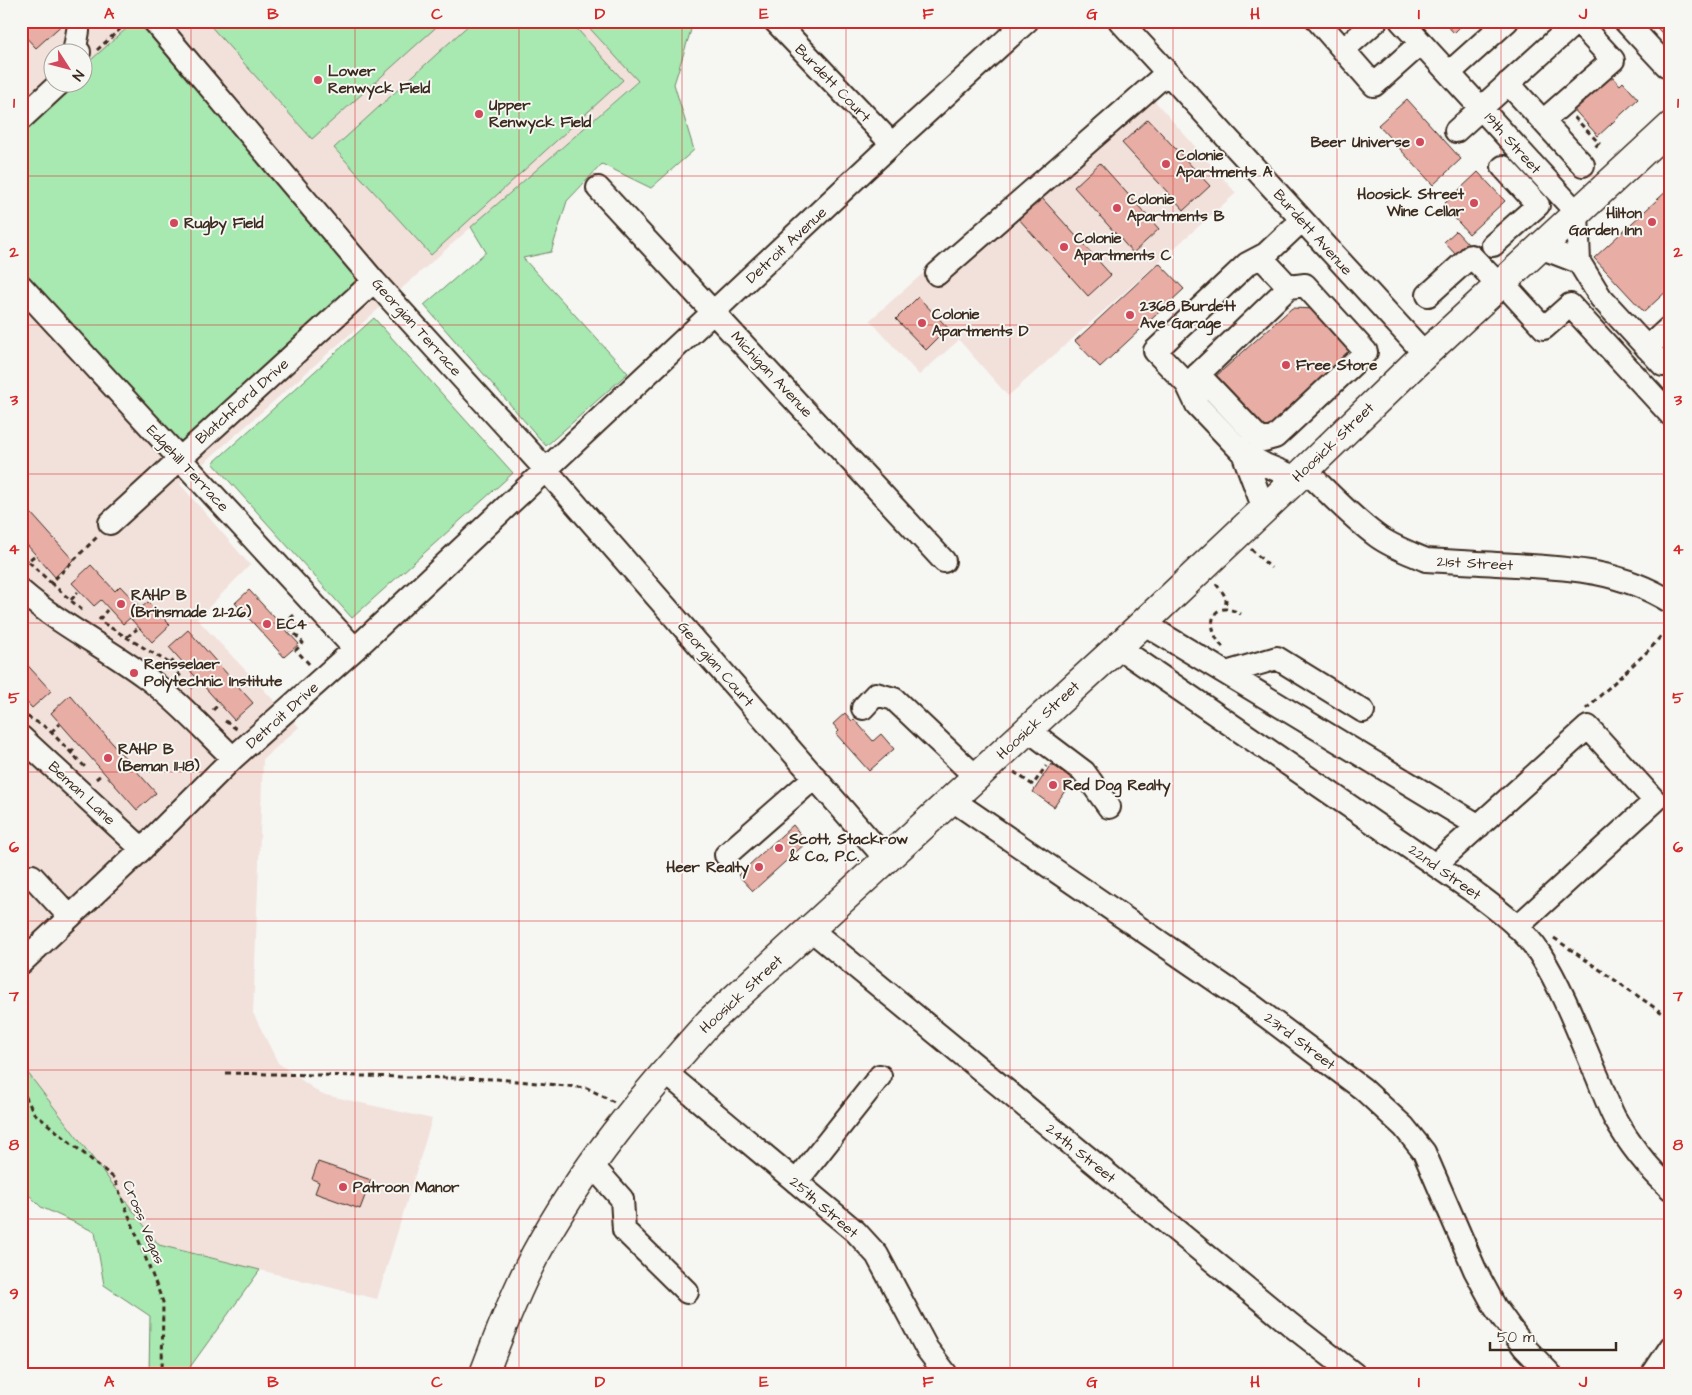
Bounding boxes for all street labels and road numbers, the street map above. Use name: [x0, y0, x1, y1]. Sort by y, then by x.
street label: Burdett Court: [790, 40, 875, 127]
street label: 19th Street: [1479, 108, 1546, 179]
street label: Burdett Avenue: [1268, 185, 1357, 280]
street label: Detroit Avenue: [741, 202, 831, 288]
street label: Georgian Terrace: [366, 274, 466, 382]
street label: Michigan Avenue: [725, 326, 817, 423]
street label: Blatchford Drive: [191, 354, 294, 449]
street label: Hoosick Street: [1288, 398, 1379, 487]
street label: Edgehill Terrace: [141, 420, 234, 517]
street label: 21st Street: [1436, 551, 1514, 576]
street label: Georgian Court: [672, 617, 759, 712]
street label: Hoosick Street: [992, 676, 1085, 764]
street label: Detroit Drive: [241, 677, 323, 754]
street label: Beman Lane: [43, 757, 120, 830]
street label: 22nd Street: [1404, 840, 1485, 905]
street label: Hoosick Street: [695, 950, 788, 1038]
street label: 23rd Street: [1260, 1008, 1340, 1075]
street label: 24th Street: [1041, 1119, 1120, 1188]
street label: 25th Street: [785, 1172, 863, 1243]
street label: Cross Vegas: [116, 1177, 170, 1268]

